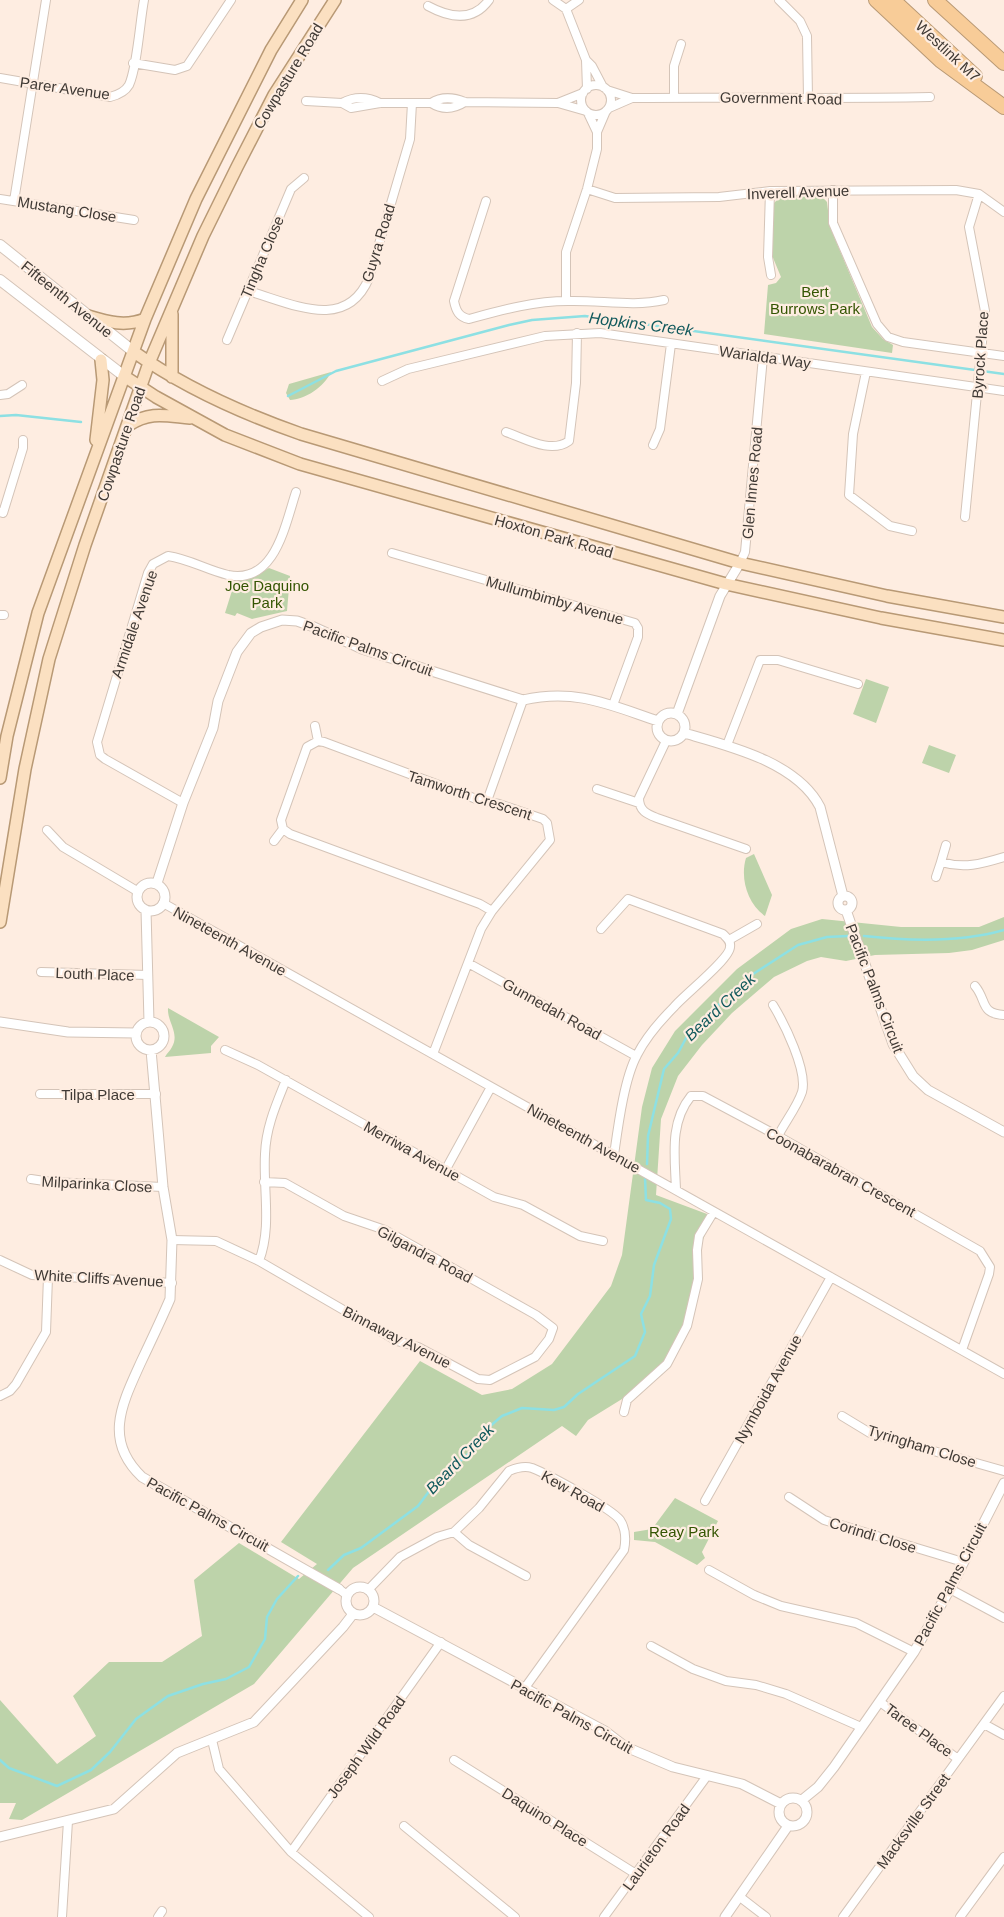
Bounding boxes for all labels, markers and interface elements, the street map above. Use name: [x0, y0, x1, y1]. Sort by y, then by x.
street label: Westlink M7: [912, 17, 984, 85]
street label: Cowpasture Road: [250, 20, 326, 132]
street label: Parer Avenue: [19, 73, 111, 103]
street label: Government Road: [720, 88, 842, 108]
street label: Inverell Avenue: [747, 182, 849, 202]
street label: Mustang Close: [16, 193, 118, 225]
street label: Guyra Road: [358, 202, 398, 284]
street label: Tingha Close: [237, 213, 287, 301]
street label: Fifteenth Avenue: [18, 257, 116, 341]
park label: Bert Burrows Park: [770, 283, 861, 317]
water label: Hopkins Creek: [588, 309, 695, 339]
street label: Byrock Place: [968, 311, 992, 399]
street label: Warialda Way: [718, 342, 812, 372]
street label: Cowpasture Road: [93, 384, 149, 504]
street label: Glen Innes Road: [739, 426, 765, 540]
street label: Hoxton Park Road: [493, 511, 615, 561]
street label: Armidale Avenue: [108, 568, 160, 680]
street label: Mullumbimby Avenue: [484, 572, 626, 628]
park label: Joe Daquino Park: [225, 577, 309, 611]
street label: Pacific Palms Circuit: [301, 617, 436, 680]
street label: Tamworth Crescent: [406, 767, 535, 823]
street label: Nineteenth Avenue: [171, 903, 289, 979]
street label: Pacific Palms Circuit: [843, 921, 908, 1056]
street label: Louth Place: [55, 964, 135, 984]
water label: Beard Creek: [681, 969, 759, 1044]
street label: Gunnedah Road: [500, 975, 604, 1043]
street label: Tilpa Place: [61, 1086, 135, 1103]
street label: Nineteenth Avenue: [525, 1100, 643, 1176]
street label: Merriwa Avenue: [361, 1118, 463, 1184]
street label: Coonabarabran Crescent: [763, 1124, 920, 1221]
street label: Milparinka Close: [41, 1173, 153, 1195]
street label: Gilgandra Road: [375, 1222, 475, 1286]
street label: White Cliffs Avenue: [34, 1266, 164, 1290]
street label: Binnaway Avenue: [340, 1302, 454, 1372]
street label: Nymboida Avenue: [731, 1332, 805, 1446]
water label: Beard Creek: [423, 1420, 498, 1497]
street label: Tyringham Close: [866, 1421, 978, 1471]
street label: Kew Road: [539, 1467, 607, 1515]
street label: Pacific Palms Circuit: [144, 1473, 273, 1555]
street label: Corindi Close: [827, 1514, 919, 1556]
street label: Pacific Palms Circuit: [910, 1519, 990, 1648]
park label: Reay Park: [649, 1523, 720, 1540]
street label: Pacific Palms Circuit: [508, 1675, 637, 1757]
street label: Joseph Wild Road: [323, 1693, 409, 1801]
street label: Taree Place: [882, 1700, 956, 1760]
street label: Macksville Street: [873, 1769, 954, 1872]
street label: Daquino Place: [499, 1784, 591, 1850]
street label: Laurieton Road: [619, 1801, 693, 1893]

